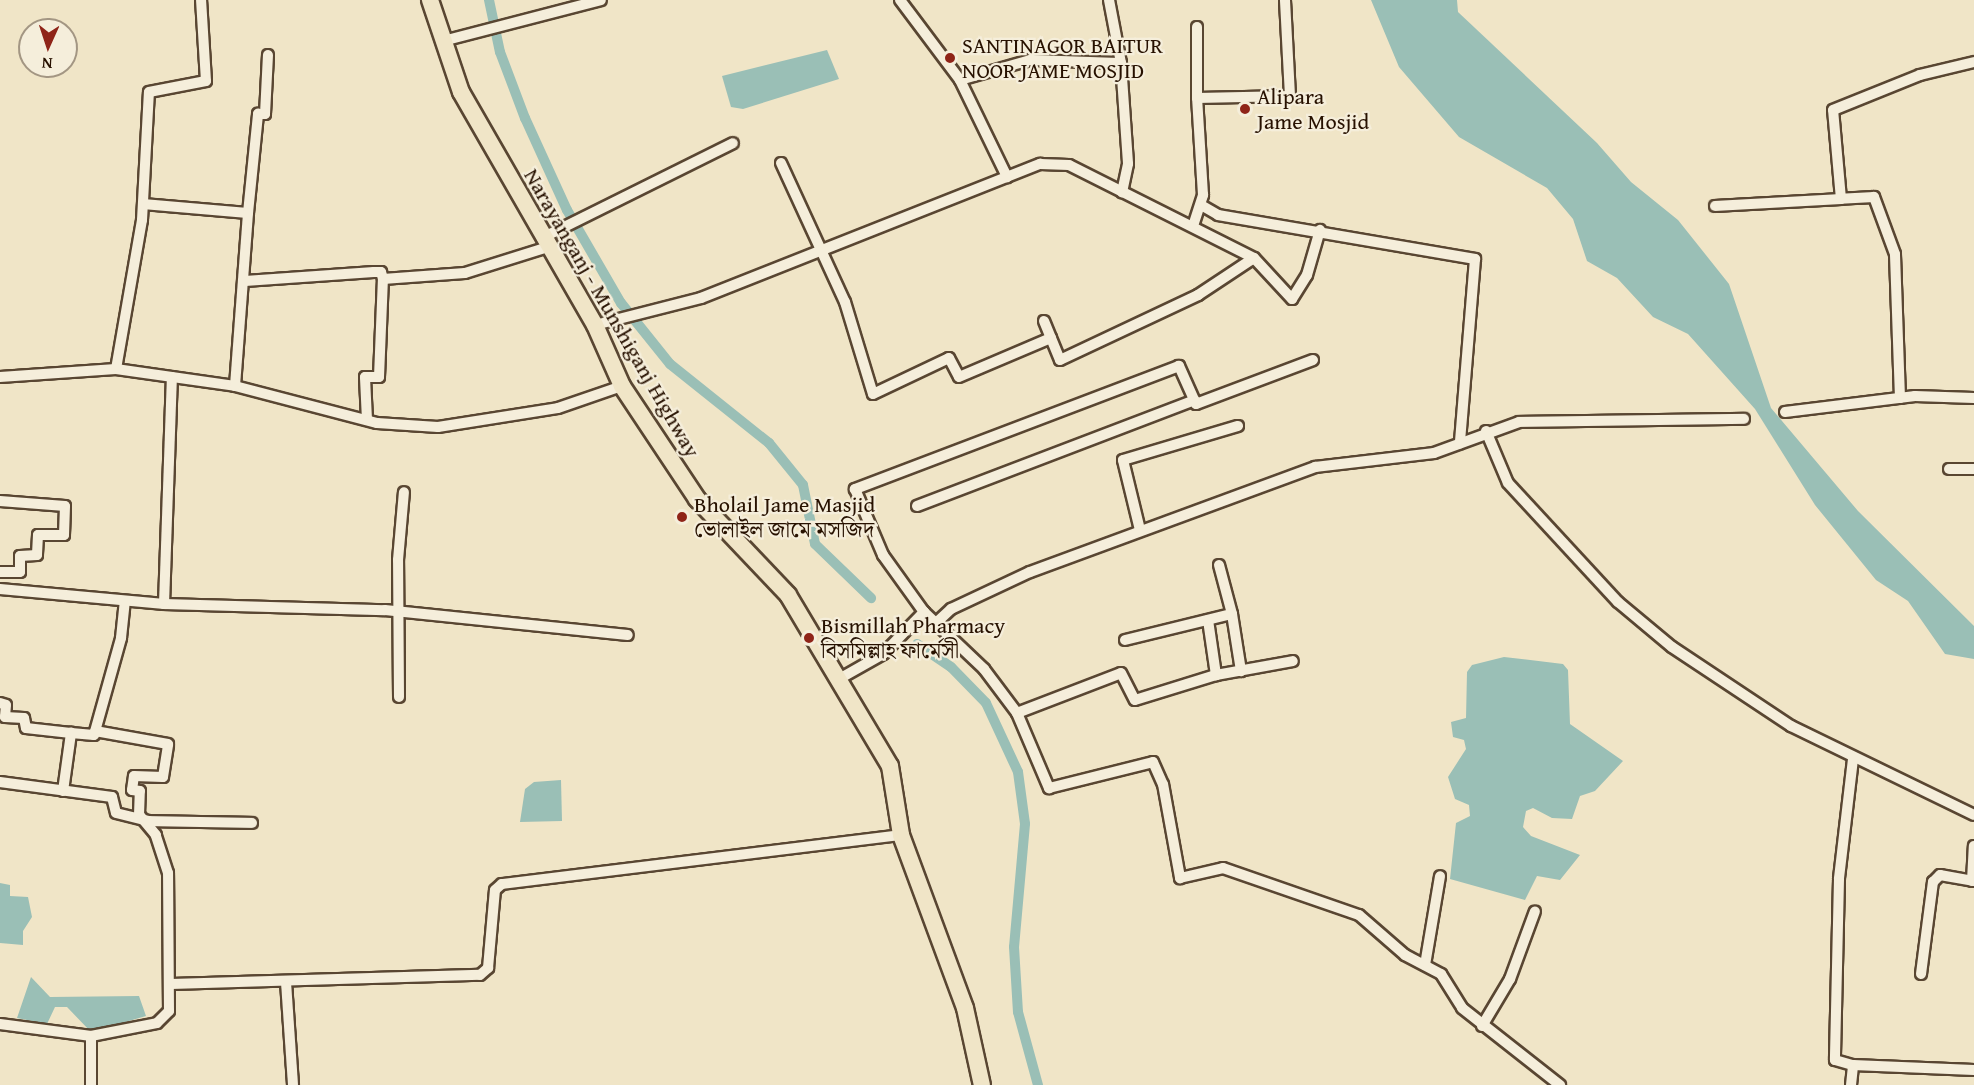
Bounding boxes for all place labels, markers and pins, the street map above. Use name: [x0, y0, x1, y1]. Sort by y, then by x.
place label: SANTINAGOR BAITUR NOOR JAME MOSJID: [962, 32, 1163, 84]
marker: SANTINAGOR BAITUR NOOR JAME MOSJID: [943, 51, 957, 65]
place label: Alipara Jame Mosjid: [1257, 83, 1369, 134]
marker: Alipara Jame Mosjid: [1238, 102, 1252, 116]
place label: Bholail Jame Masjid ভোলাইল জামে মসজিদ: [694, 491, 875, 542]
marker: Bholail Jame Masjid ভোলাইল জামে মসজিদ: [675, 510, 689, 524]
place label: Bismillah Pharmacy বিসমিল্লাহ ফার্মেসী: [821, 612, 1005, 664]
marker: Bismillah Pharmacy বিসমিল্লাহ ফার্মেসী: [802, 631, 816, 645]

